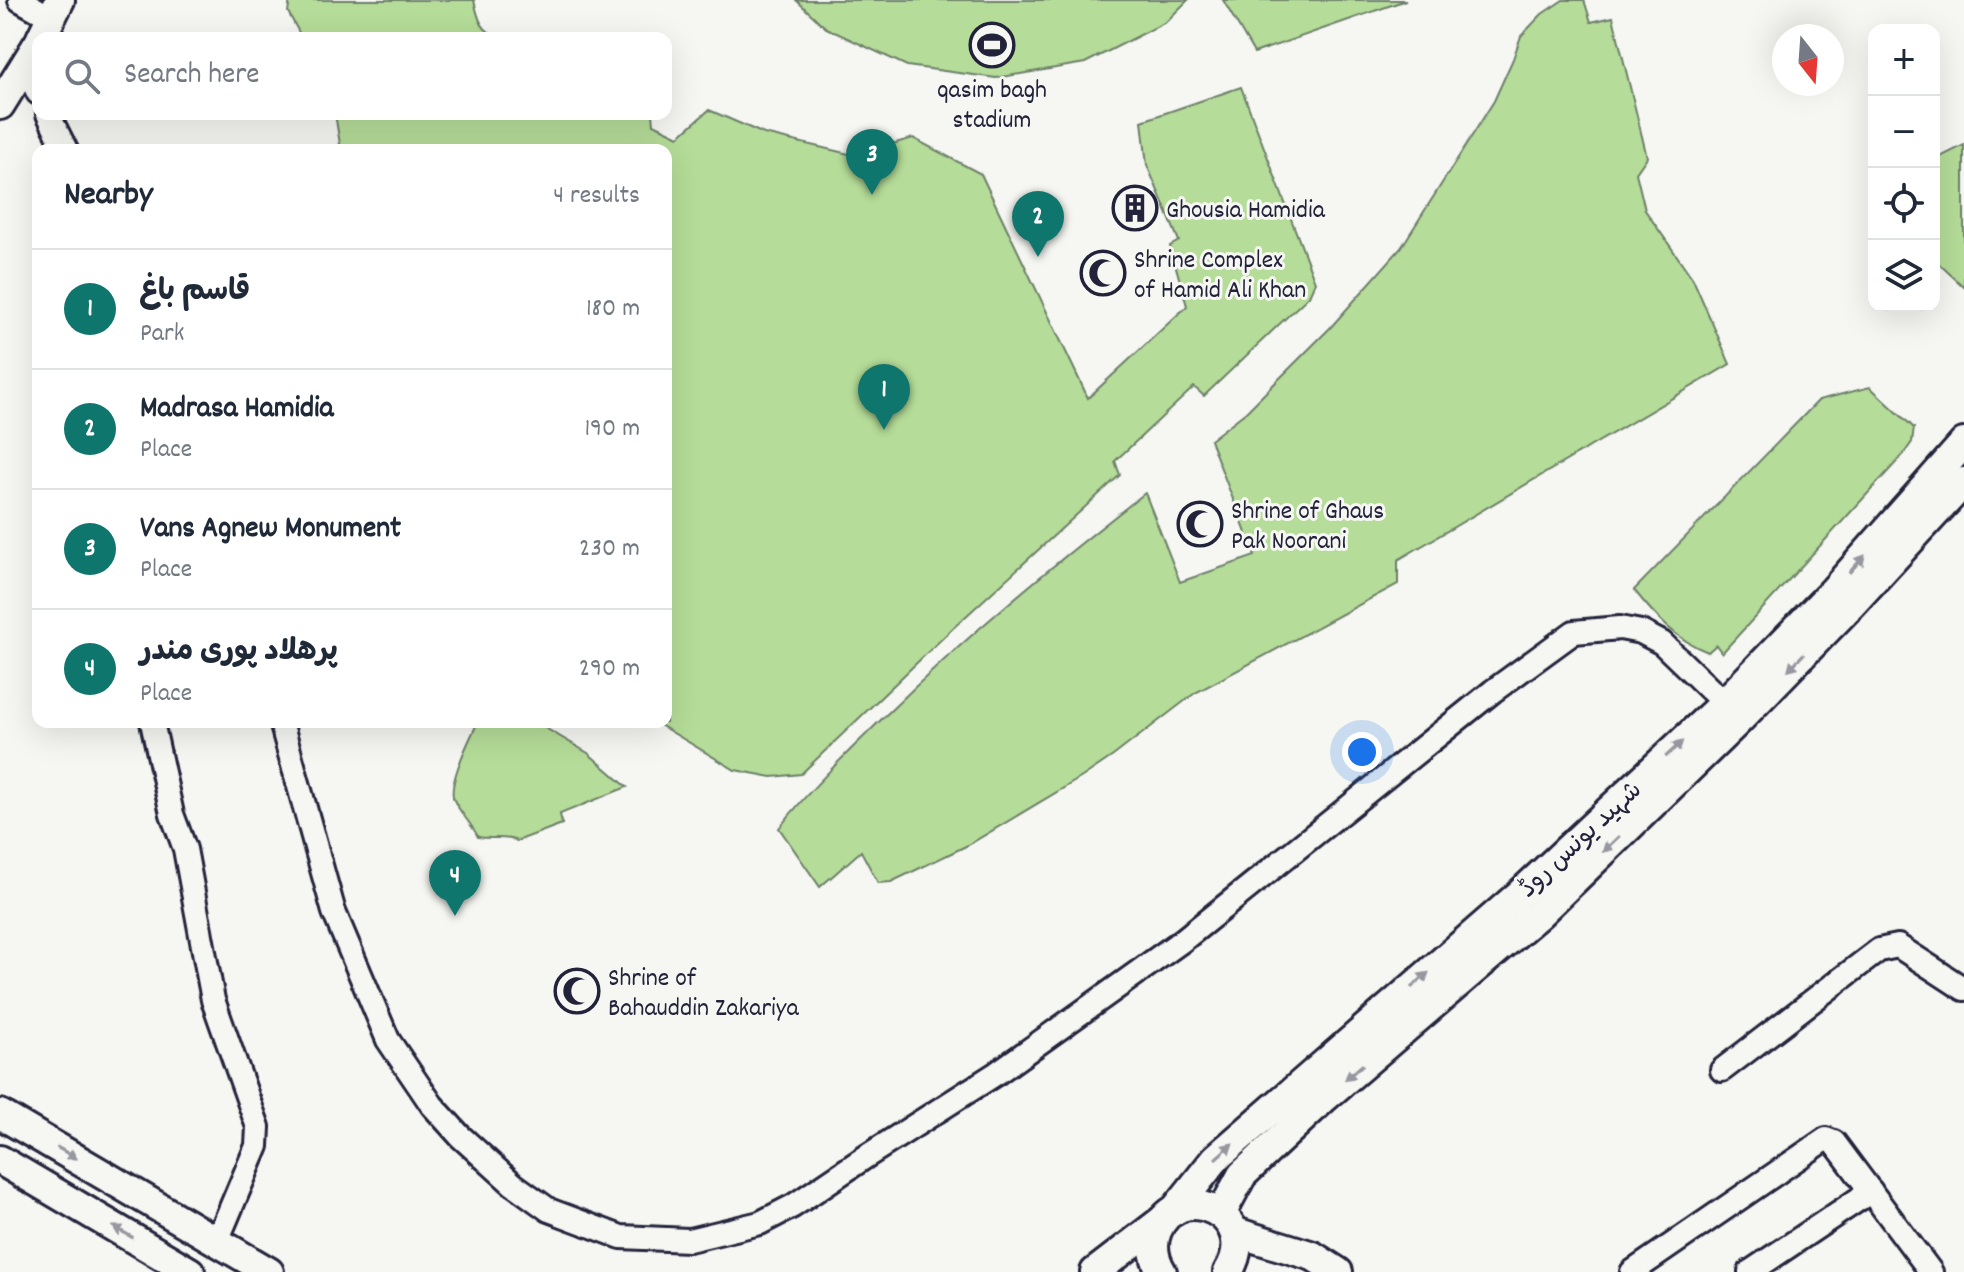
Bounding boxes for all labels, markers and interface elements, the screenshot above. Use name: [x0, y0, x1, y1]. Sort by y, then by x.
sports icon: qasim bagh stadium: [968, 21, 1016, 69]
north arrow: [1772, 24, 1844, 96]
map controls: [1868, 24, 1940, 312]
button: +: [1868, 24, 1940, 96]
search box: [32, 32, 672, 120]
icon: search: [60, 54, 104, 98]
text: Search here: [124, 55, 260, 98]
place label: qasim bagh stadium: [937, 73, 1047, 140]
button: −: [1868, 96, 1940, 168]
pin: 3: [846, 129, 898, 195]
button: locate: [1868, 168, 1940, 240]
text: Nearby: [64, 172, 153, 221]
text: 4 results: [553, 178, 640, 215]
building icon: Ghousia Hamidia: [1111, 184, 1159, 232]
pin: 2: [1012, 191, 1064, 257]
place label: Ghousia Hamidia: [1166, 193, 1326, 230]
button: layers: [1868, 240, 1940, 312]
place label: Shrine Complex of Hamid Ali Khan: [1134, 243, 1306, 310]
mosque icon: Shrine Complex of Hamid Ali Khan: [1079, 249, 1127, 297]
text: قاسم باغ: [140, 272, 250, 315]
text: 1: [87, 291, 93, 328]
text: 180 m: [586, 291, 640, 328]
text: Park: [140, 316, 184, 353]
pin: 1: [858, 364, 910, 430]
text: Madrasa Hamidia: [140, 389, 334, 432]
text: 2: [84, 411, 96, 448]
text: 190 m: [584, 411, 640, 448]
text: Place: [140, 432, 192, 469]
place label: Shrine of Ghaus Pak Noorani: [1231, 494, 1384, 561]
mosque icon: Shrine of Ghaus Pak Noorani: [1176, 500, 1224, 548]
text: Vans Agnew Monument: [140, 509, 401, 552]
text: 3: [84, 531, 96, 568]
text: 230 m: [579, 531, 640, 568]
text: Place: [140, 552, 192, 589]
one-way arrow: [1848, 554, 1866, 574]
text: پرھلاد پوری مندر: [140, 632, 338, 675]
text: 4: [85, 651, 95, 688]
text: 290 m: [579, 651, 640, 688]
one-way arrow: [1787, 652, 1806, 671]
text: Place: [140, 676, 192, 713]
your location: [1342, 732, 1382, 772]
one-way arrow: [1665, 740, 1684, 758]
street label: شہید یونس روڈ: [1511, 773, 1652, 908]
one-way arrow: [1602, 835, 1621, 853]
pin: 4: [429, 850, 481, 916]
place label: Shrine of Bahauddin Zakariya: [608, 961, 799, 1028]
mosque icon: Shrine of Bahauddin Zakariya: [553, 967, 601, 1015]
one-way arrow: [1409, 972, 1429, 989]
one-way arrow: [1344, 1063, 1364, 1080]
one-way arrow: [1214, 1143, 1233, 1161]
one-way arrow: [56, 1146, 78, 1160]
one-way arrow: [112, 1226, 134, 1240]

